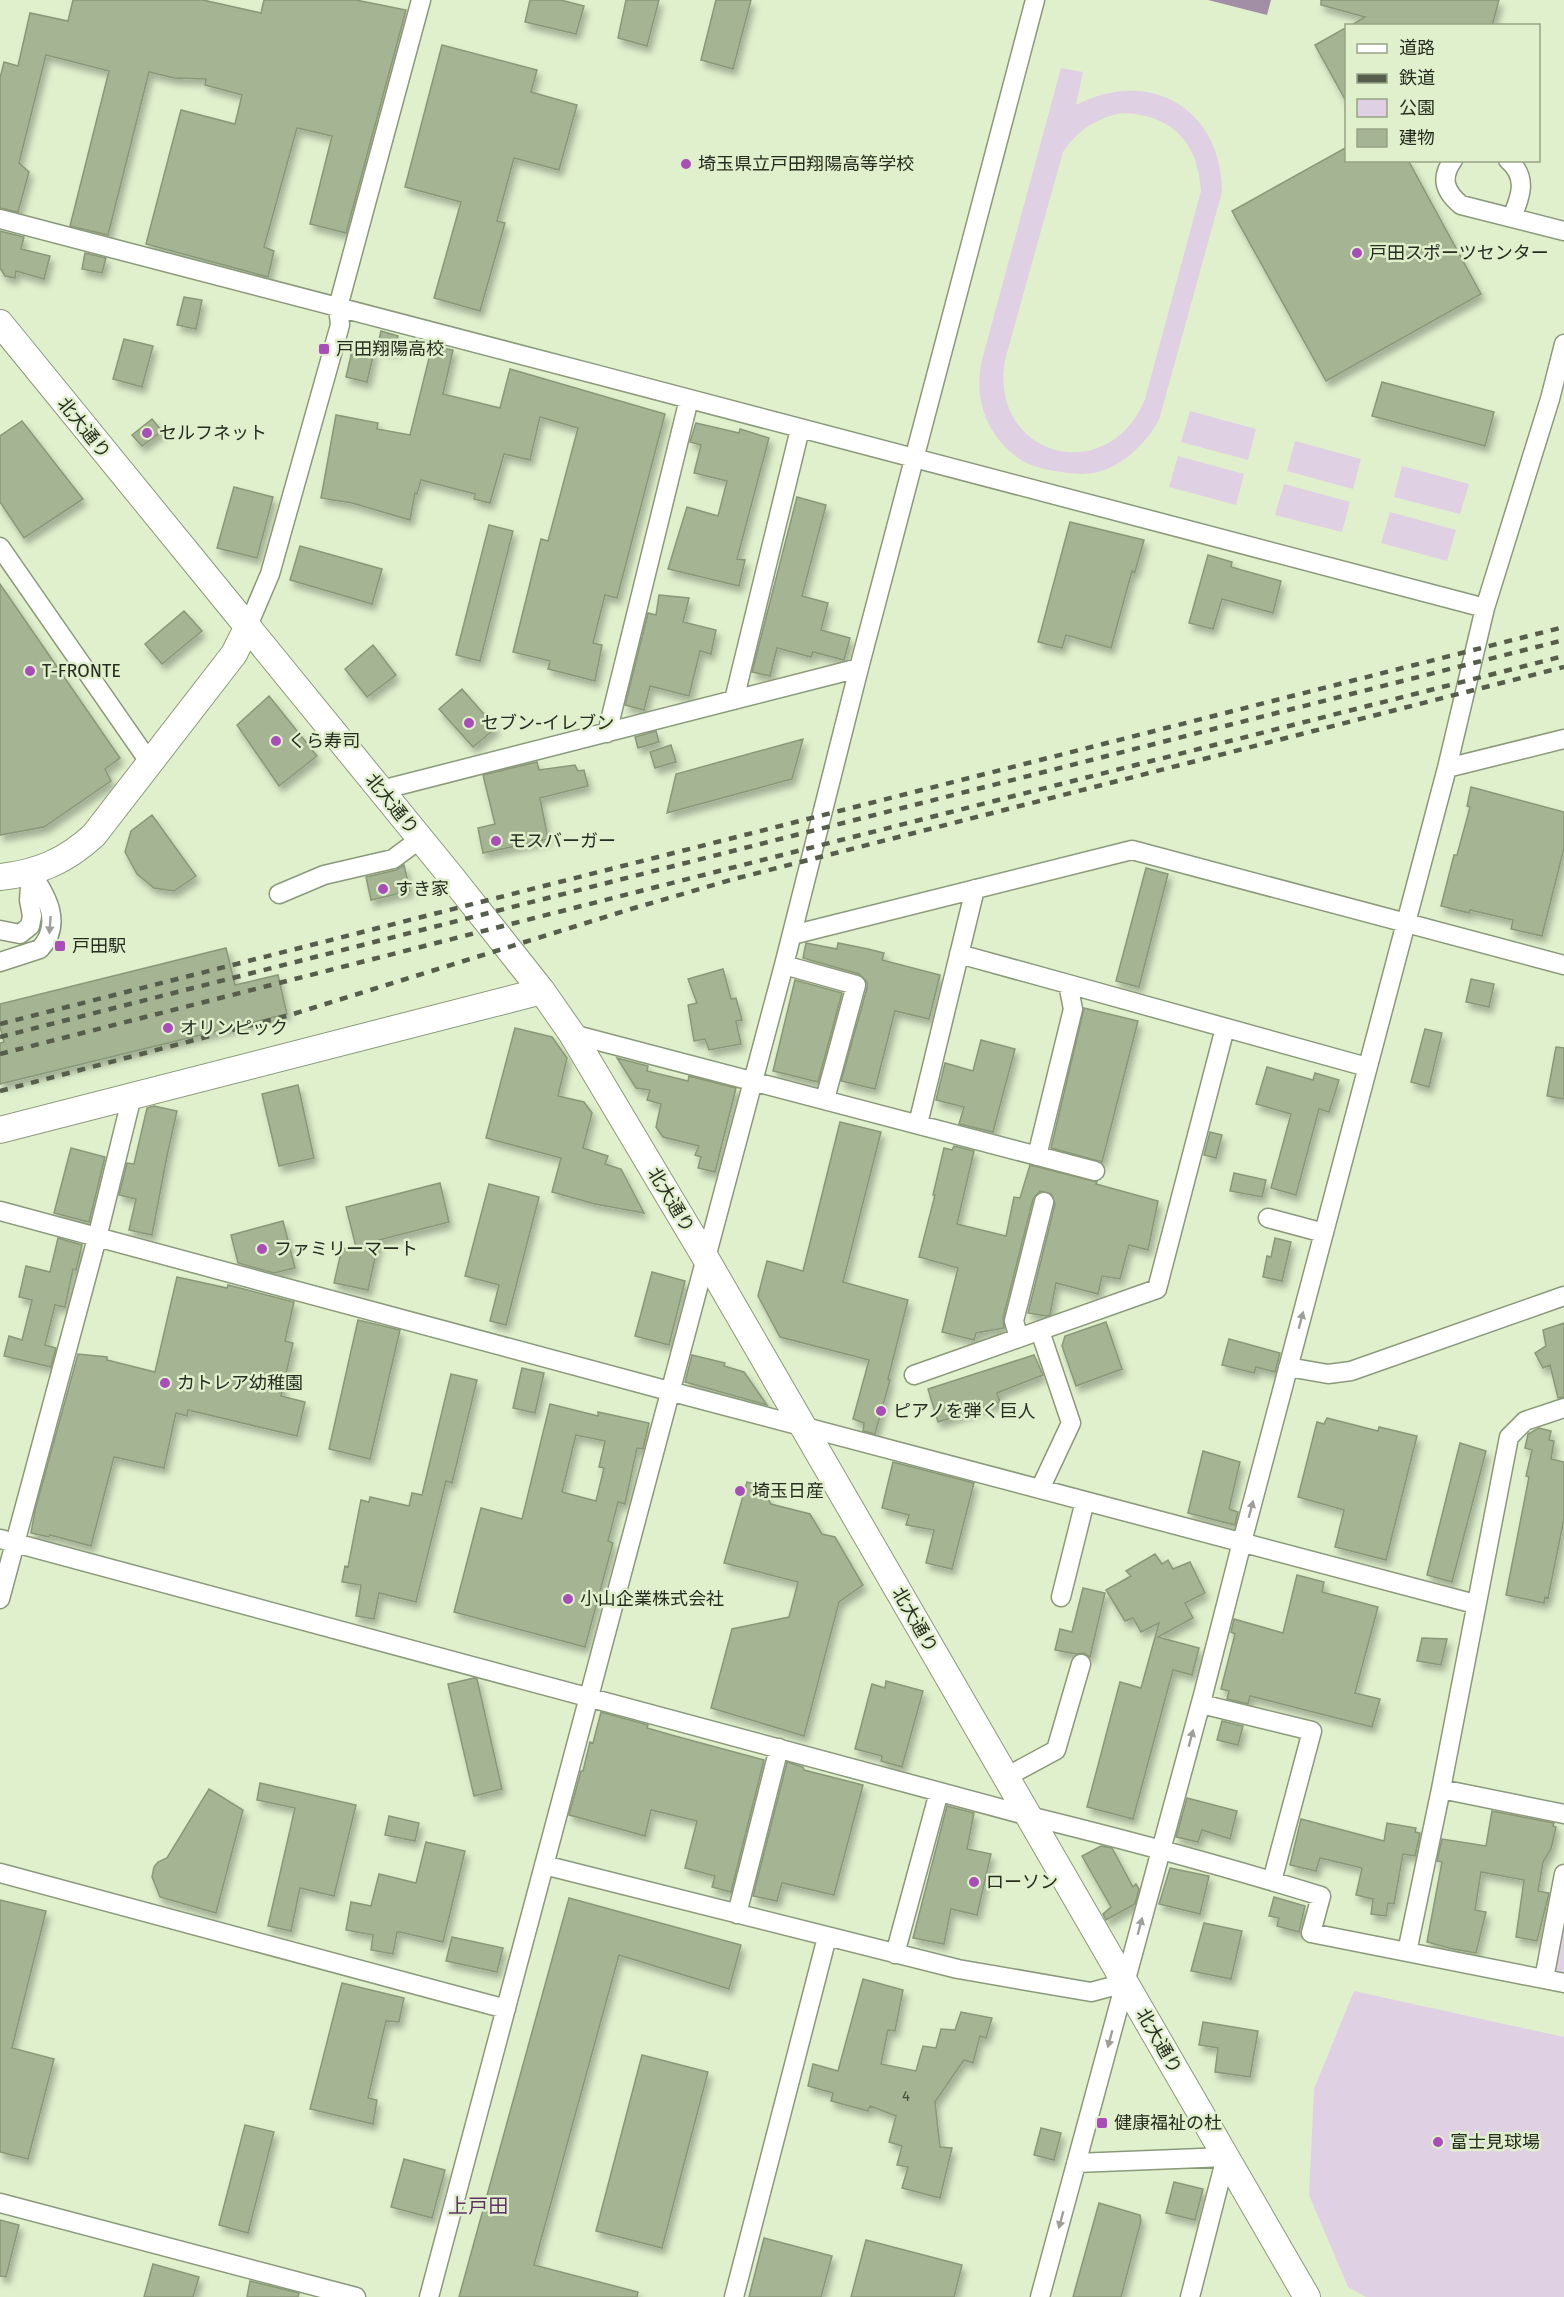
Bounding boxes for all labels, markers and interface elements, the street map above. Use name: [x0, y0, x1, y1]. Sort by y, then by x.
legend: [1345, 24, 1540, 162]
text: 道路: [1399, 37, 1435, 59]
text: 鉄道: [1399, 67, 1435, 89]
text: 公園: [1399, 97, 1435, 119]
text: 建物: [1399, 127, 1435, 149]
place label: 埼玉県立戸田翔陽高等学校: [698, 153, 914, 175]
marker: 埼玉県立戸田翔陽高等学校: [679, 157, 693, 171]
place label: 戸田スポーツセンター: [1369, 242, 1549, 264]
marker: 戸田スポーツセンター: [1350, 246, 1364, 260]
place label: 戸田翔陽高校: [336, 338, 444, 360]
marker: 戸田翔陽高校: [317, 342, 331, 356]
street label: 北大通り: [53, 393, 115, 463]
place label: セルフネット: [159, 422, 267, 444]
marker: セルフネット: [140, 426, 154, 440]
place label: T-FRONTE: [42, 660, 121, 682]
marker: T-FRONTE: [23, 664, 37, 678]
place label: セブン-イレブン: [481, 712, 614, 734]
marker: セブン-イレブン: [462, 716, 476, 730]
place label: くら寿司: [288, 730, 360, 752]
marker: くら寿司: [269, 734, 283, 748]
street label: 北大通り: [361, 769, 423, 839]
place label: モスバーガー: [508, 830, 616, 852]
marker: モスバーガー: [489, 834, 503, 848]
place label: すき家: [395, 878, 449, 900]
marker: すき家: [376, 882, 390, 896]
one-way arrow: [46, 916, 55, 935]
place label: 戸田駅: [72, 935, 126, 957]
marker: 戸田駅: [53, 939, 67, 953]
place label: オリンピック: [180, 1017, 288, 1039]
marker: オリンピック: [161, 1021, 175, 1035]
street label: 北大通り: [643, 1163, 699, 1237]
place label: ファミリーマート: [274, 1238, 418, 1260]
marker: ファミリーマート: [255, 1242, 269, 1256]
one-way arrow: [1296, 1311, 1306, 1329]
place label: カトレア幼稚園: [177, 1372, 303, 1394]
marker: カトレア幼稚園: [158, 1376, 172, 1390]
place label: ピアノを弾く巨人: [893, 1400, 1035, 1422]
marker: ピアノを弾く巨人: [874, 1404, 888, 1418]
place label: 埼玉日産: [752, 1480, 824, 1502]
marker: 埼玉日産: [733, 1484, 747, 1498]
one-way arrow: [1246, 1500, 1256, 1518]
street label: 北大通り: [887, 1583, 943, 1657]
place label: 小山企業株式会社: [580, 1588, 724, 1610]
marker: 小山企業株式会社: [561, 1592, 575, 1606]
one-way arrow: [1187, 1729, 1197, 1747]
place label: ローソン: [986, 1871, 1058, 1893]
marker: ローソン: [967, 1875, 981, 1889]
one-way arrow: [1136, 1917, 1146, 1936]
street label: 北大通り: [1131, 2004, 1187, 2078]
one-way arrow: [1105, 2030, 1114, 2048]
house number: 4: [902, 2087, 910, 2105]
place label: 健康福祉の杜: [1114, 2112, 1222, 2134]
marker: 健康福祉の杜: [1095, 2116, 1109, 2130]
place label: 富士見球場: [1450, 2131, 1540, 2153]
marker: 富士見球場: [1431, 2135, 1445, 2149]
district label: 上戸田: [448, 2194, 508, 2218]
one-way arrow: [1056, 2211, 1065, 2229]

